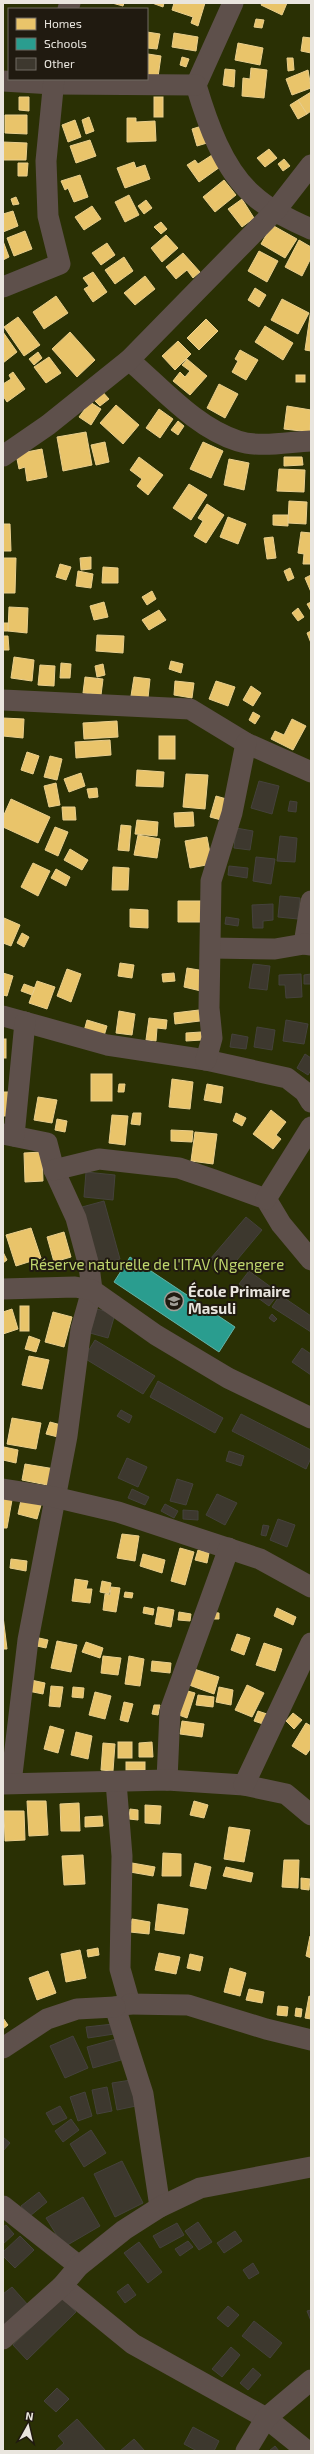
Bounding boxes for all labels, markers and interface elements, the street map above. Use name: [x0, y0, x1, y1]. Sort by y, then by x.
legend: [8, 8, 148, 80]
text: Homes: [44, 16, 82, 30]
text: Schools: [44, 36, 87, 50]
text: Other: [44, 56, 75, 70]
park label: Réserve naturelle de l'ITAV (Ngengere: [30, 1255, 284, 1273]
place label: École Primaire Masuli: [188, 1281, 290, 1317]
school or university icon: École Primaire Masuli: [163, 1290, 185, 1312]
north arrow: [8, 2406, 48, 2446]
text: N: [25, 2409, 34, 2423]

